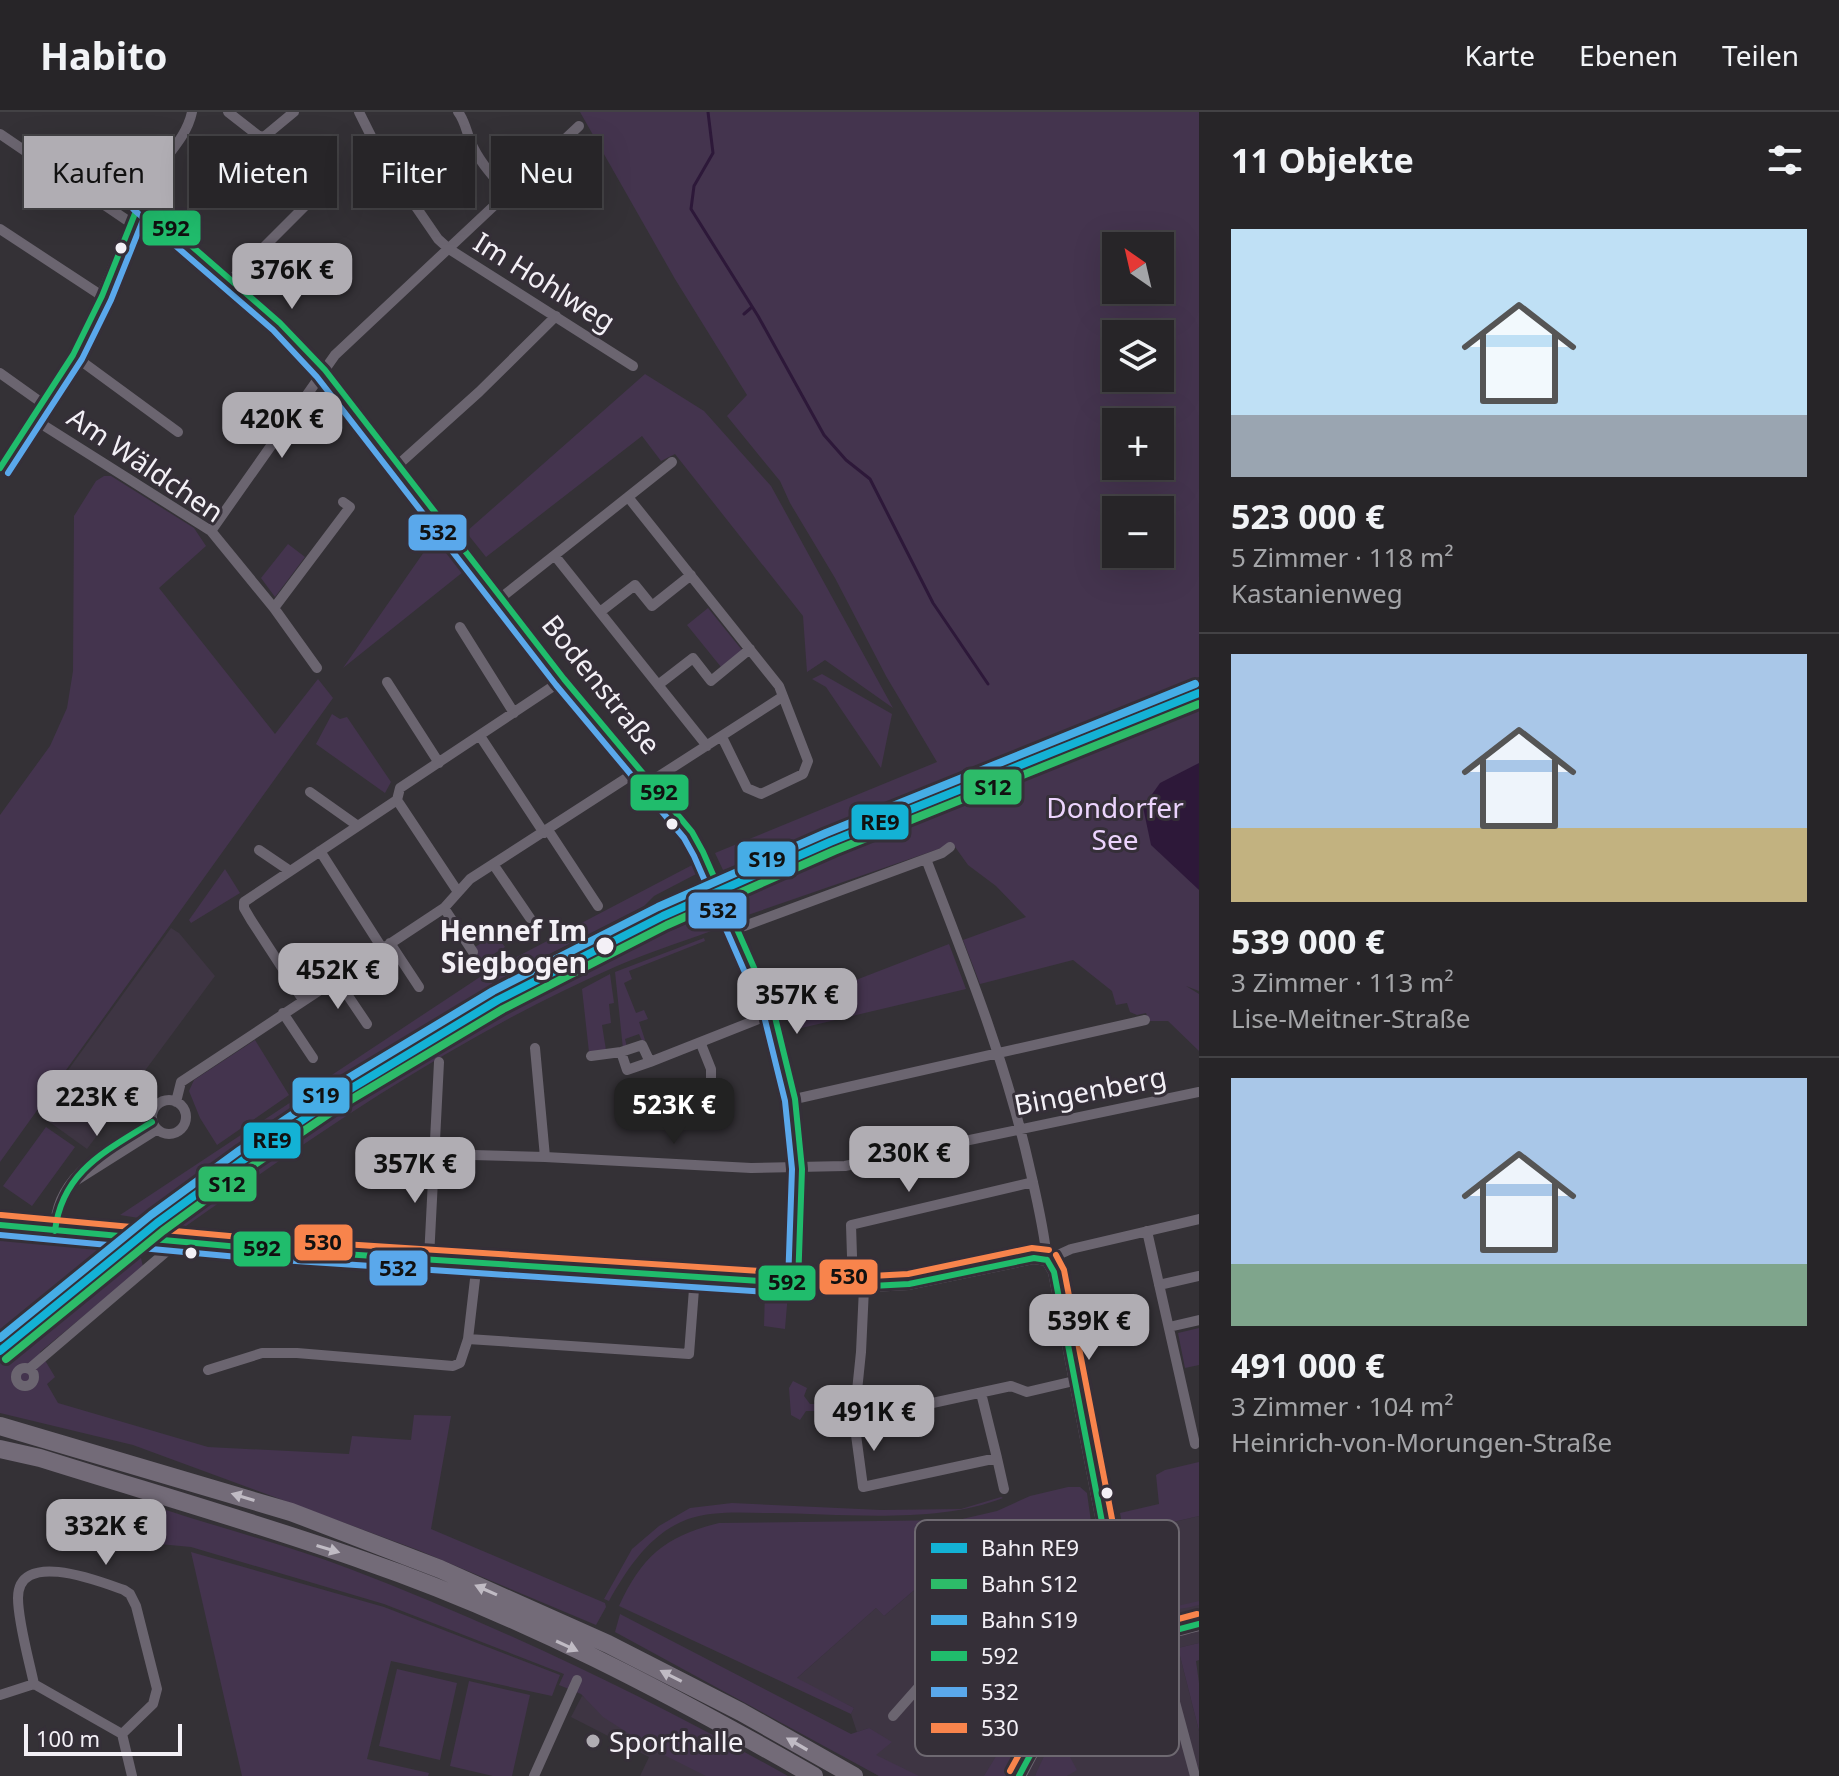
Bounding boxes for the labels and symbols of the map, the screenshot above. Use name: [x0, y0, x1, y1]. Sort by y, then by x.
line badge: 592: [141, 209, 202, 247]
text: 592: [152, 212, 190, 242]
street label: Im Hohlweg: [467, 222, 623, 340]
north arrow: [1102, 232, 1174, 304]
unlabelled marker: [113, 240, 129, 256]
pin: 376K €: [227, 243, 357, 311]
pin: 420K €: [217, 392, 347, 460]
street label: Am Wäldchen: [60, 398, 232, 530]
line badge: 532: [407, 513, 468, 552]
text: 532: [419, 516, 457, 546]
street label: Bodenstraße: [534, 606, 670, 762]
line badge: S12: [962, 768, 1023, 806]
text: S12: [974, 771, 1012, 801]
line badge: 592: [629, 773, 690, 812]
text: 592: [640, 776, 678, 806]
park label: Dondorfer See: [1046, 788, 1184, 858]
line badge: RE9: [850, 803, 910, 841]
text: RE9: [860, 806, 900, 836]
unlabelled marker: [664, 816, 680, 832]
line badge: S19: [736, 840, 797, 878]
text: S19: [748, 843, 786, 873]
line badge: 532: [687, 891, 748, 930]
text: 532: [699, 894, 737, 924]
place label: Hennef Im Siegbogen: [439, 911, 587, 981]
marker: Hennef Im Siegbogen: [594, 935, 616, 957]
pin: 452K €: [273, 943, 403, 1011]
pin: 357K €: [732, 968, 862, 1036]
street label: Bingenberg: [1011, 1057, 1169, 1123]
pin: 223K €: [32, 1070, 162, 1138]
line badge: S19: [291, 1076, 351, 1115]
pin: 523K €: [609, 1078, 739, 1146]
text: S19: [302, 1079, 340, 1109]
line badge: RE9: [242, 1121, 302, 1160]
text: RE9: [252, 1124, 292, 1154]
pin: 230K €: [844, 1126, 974, 1194]
pin: 357K €: [350, 1137, 480, 1205]
line badge: S12: [197, 1165, 258, 1203]
text: S12: [208, 1168, 246, 1198]
line badge: 530: [293, 1223, 354, 1262]
text: 530: [304, 1226, 342, 1256]
line badge: 592: [232, 1230, 292, 1268]
text: 592: [243, 1232, 281, 1262]
unlabelled marker: [183, 1245, 199, 1261]
line badge: 532: [368, 1249, 429, 1287]
text: 532: [379, 1252, 417, 1282]
line badge: 530: [818, 1258, 879, 1296]
text: 530: [830, 1260, 868, 1290]
line badge: 592: [757, 1264, 817, 1302]
text: 592: [768, 1266, 806, 1296]
pin: 539K €: [1024, 1294, 1154, 1362]
pin: 491K €: [809, 1385, 939, 1453]
unlabelled marker: [1099, 1485, 1115, 1501]
one-way arrow: [231, 1490, 255, 1503]
pin: 332K €: [41, 1499, 171, 1567]
legend: [915, 1520, 1179, 1756]
text: Bahn RE9: [981, 1532, 1079, 1562]
one-way arrow: [317, 1543, 341, 1556]
text: Bahn S12: [981, 1568, 1078, 1598]
one-way arrow: [474, 1583, 498, 1596]
text: Bahn S19: [981, 1604, 1078, 1634]
one-way arrow: [555, 1639, 579, 1653]
text: 592: [981, 1640, 1019, 1670]
one-way arrow: [660, 1669, 683, 1683]
text: 532: [981, 1676, 1019, 1706]
text: 530: [981, 1712, 1019, 1742]
scale bar: [24, 1720, 182, 1756]
place label: Sporthalle: [609, 1722, 743, 1760]
marker: Sporthalle: [584, 1732, 602, 1750]
one-way arrow: [786, 1737, 808, 1751]

